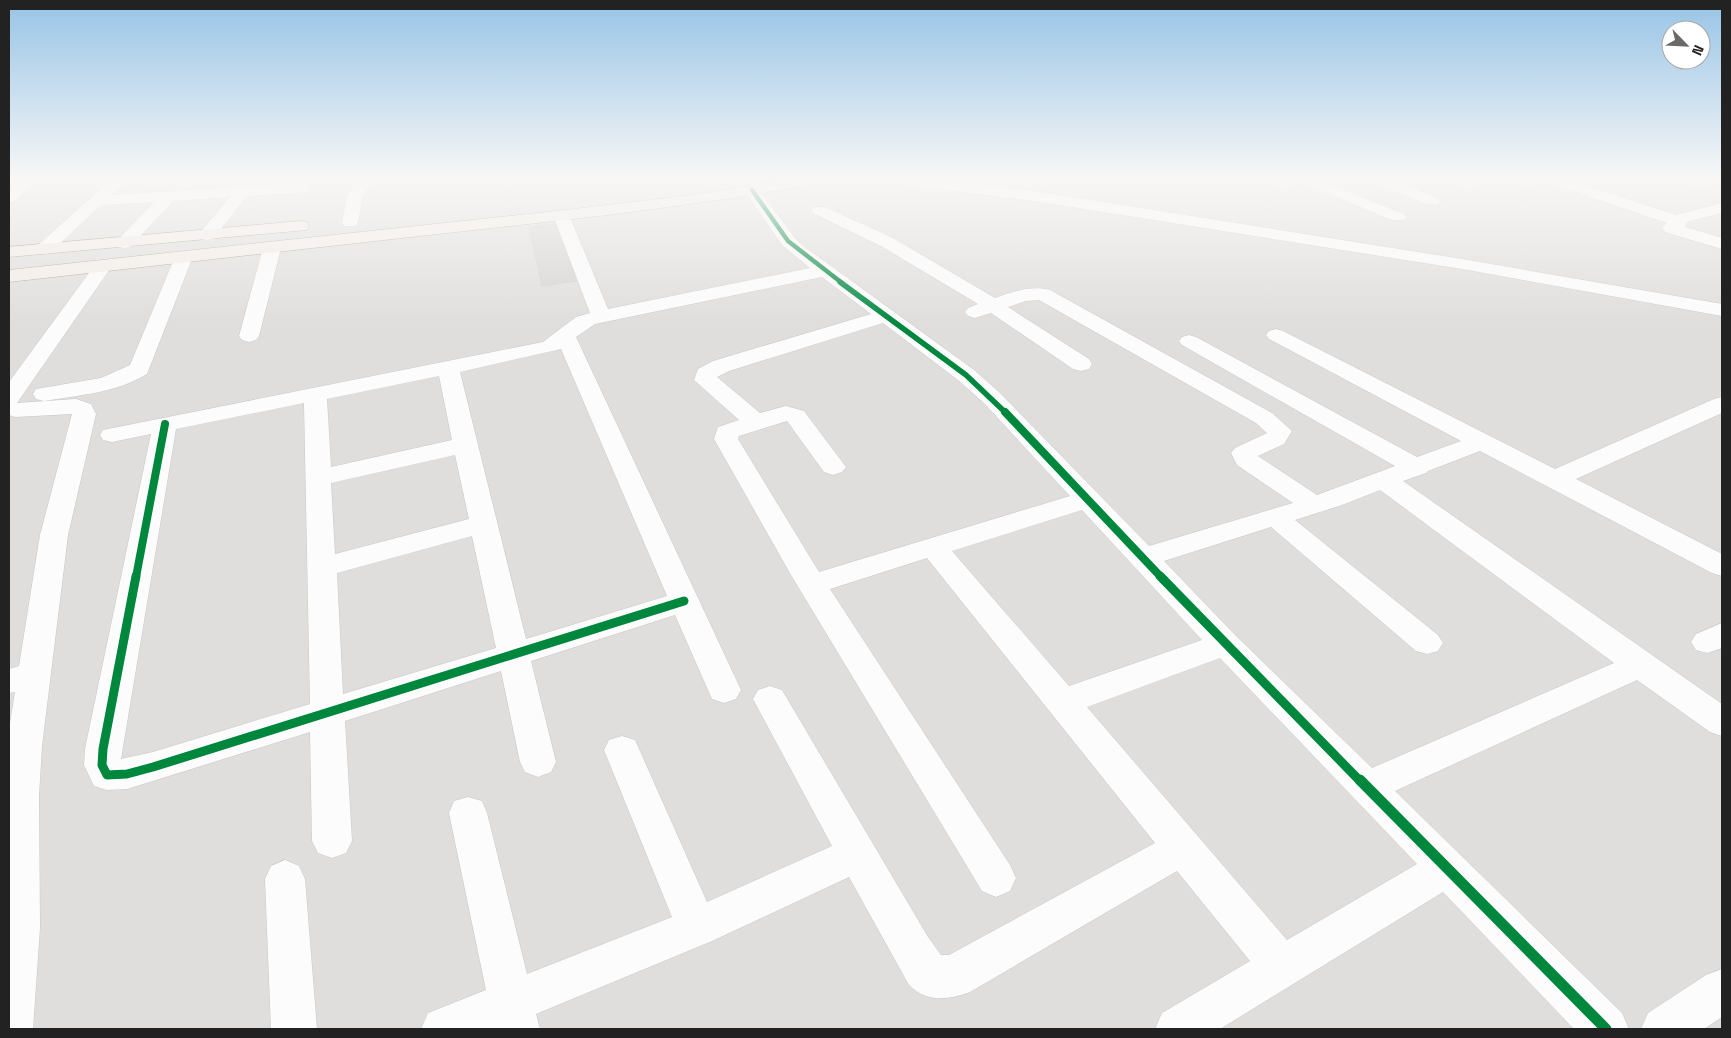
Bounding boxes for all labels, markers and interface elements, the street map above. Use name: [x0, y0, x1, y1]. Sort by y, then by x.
north arrow: [1661, 20, 1711, 70]
text: N: [1688, 42, 1708, 58]

